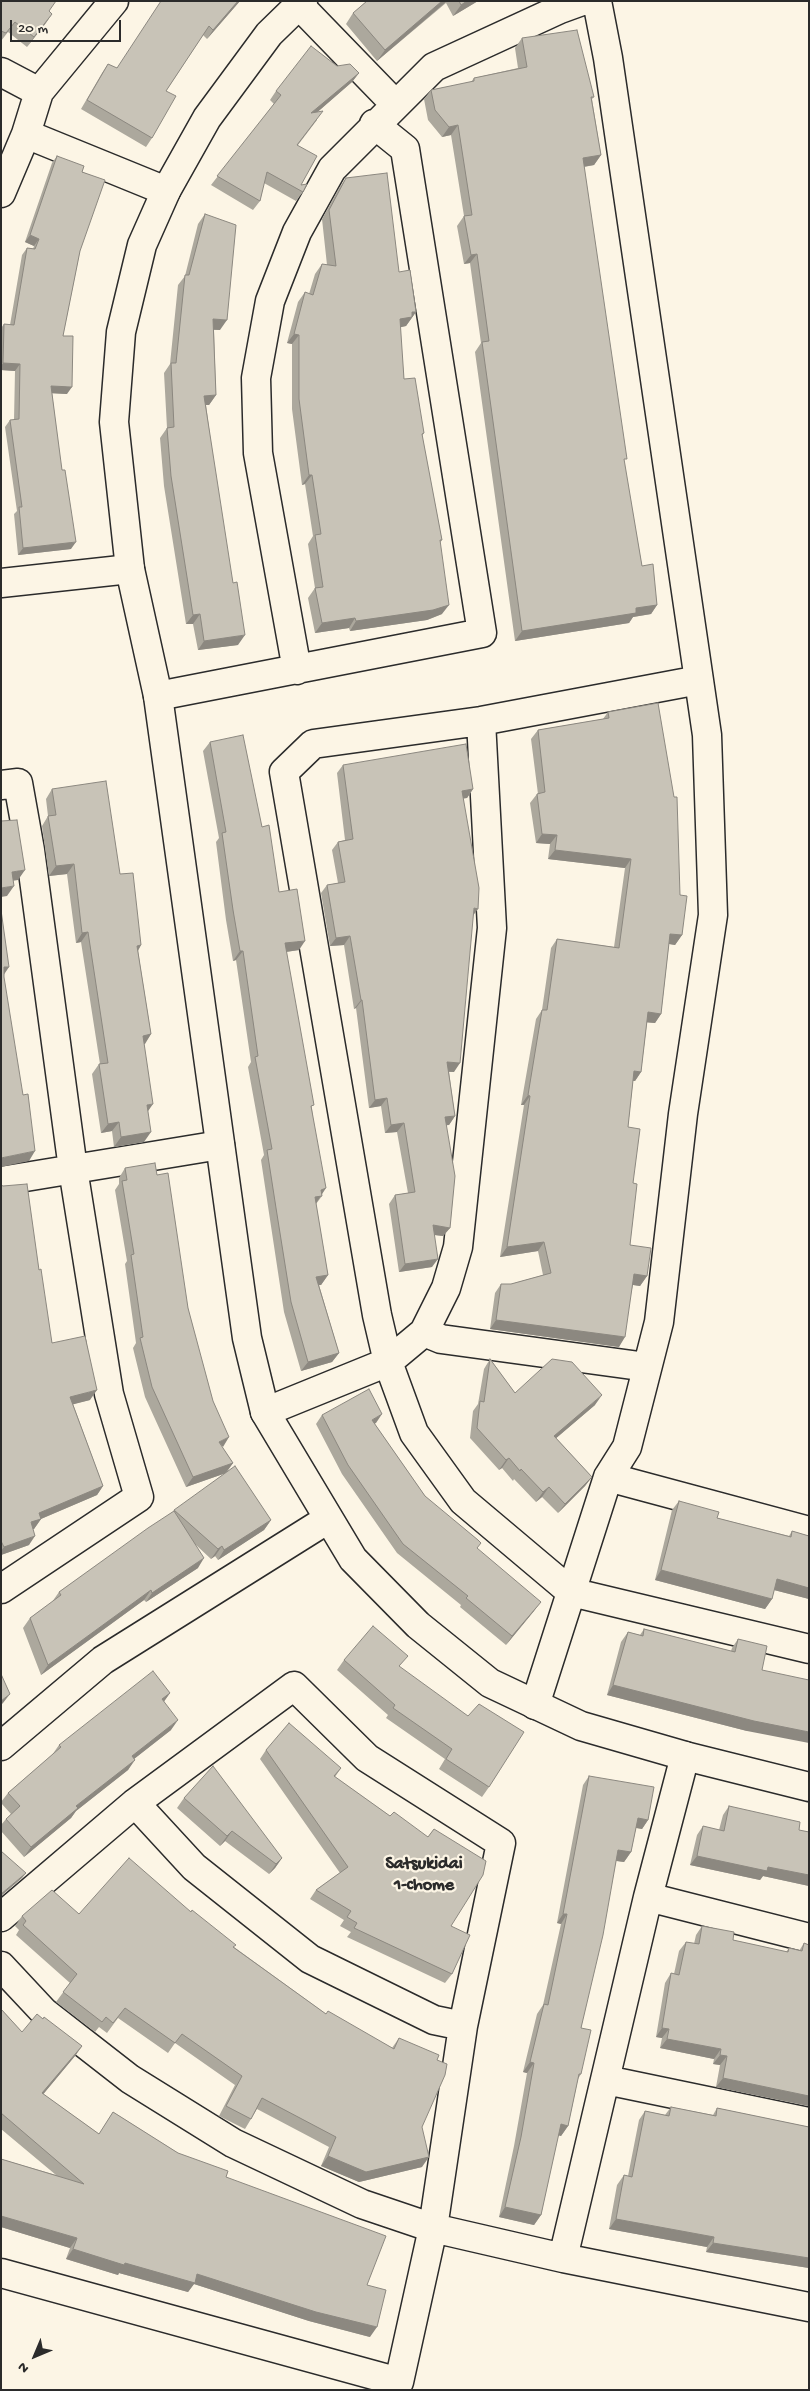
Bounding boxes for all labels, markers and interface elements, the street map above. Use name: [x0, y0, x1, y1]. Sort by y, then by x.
scale bar: [12, 10, 124, 42]
text: 20 m: [18, 20, 48, 38]
district label: Satsukidai 1-chome: [385, 1854, 463, 1896]
north arrow: [10, 2331, 60, 2381]
text: N: [15, 2358, 33, 2376]

